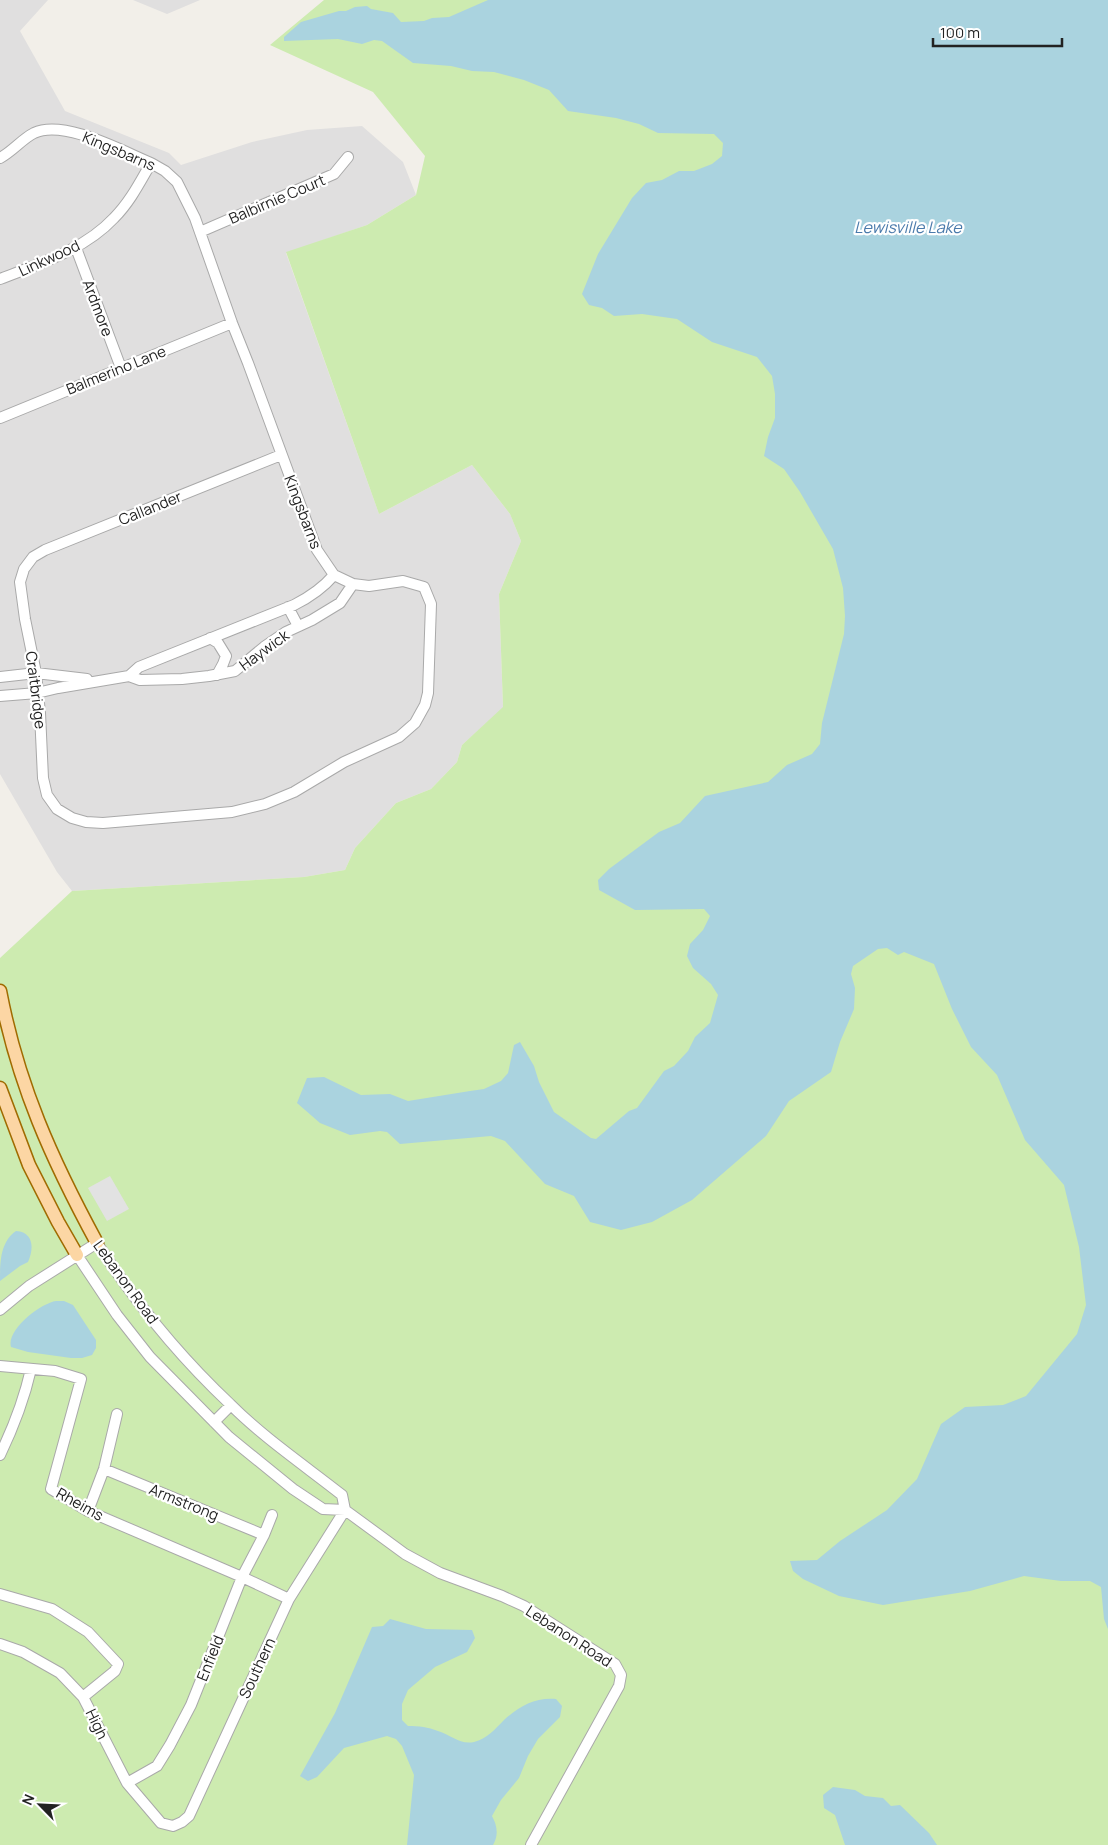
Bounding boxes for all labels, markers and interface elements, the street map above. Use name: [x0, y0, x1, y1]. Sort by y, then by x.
scale bar: [933, 15, 1062, 47]
text: 100 m: [940, 22, 980, 43]
street label: Kingsbarns: [79, 126, 159, 176]
street label: Balbirnie Court: [226, 169, 328, 229]
water label: Lewisville Lake: [854, 216, 963, 238]
street label: Linkwood: [15, 235, 83, 281]
street label: Ardmore: [78, 277, 118, 340]
street label: Balmerino Lane: [63, 340, 169, 400]
street label: Kingsbarns: [279, 472, 327, 552]
street label: Callander: [115, 486, 185, 530]
street label: Haywick: [235, 624, 294, 675]
street label: Craitbridge: [21, 650, 51, 730]
street label: Lebanon Road: [88, 1236, 164, 1328]
street label: Armstrong: [146, 1479, 222, 1525]
street label: Rheims: [53, 1482, 108, 1526]
street label: Lebanon Road: [522, 1600, 616, 1672]
street label: Enfield: [191, 1632, 229, 1684]
street label: Southern: [234, 1634, 280, 1702]
street label: High: [81, 1705, 113, 1743]
north arrow: [15, 1780, 65, 1830]
text: N: [17, 1791, 38, 1808]

